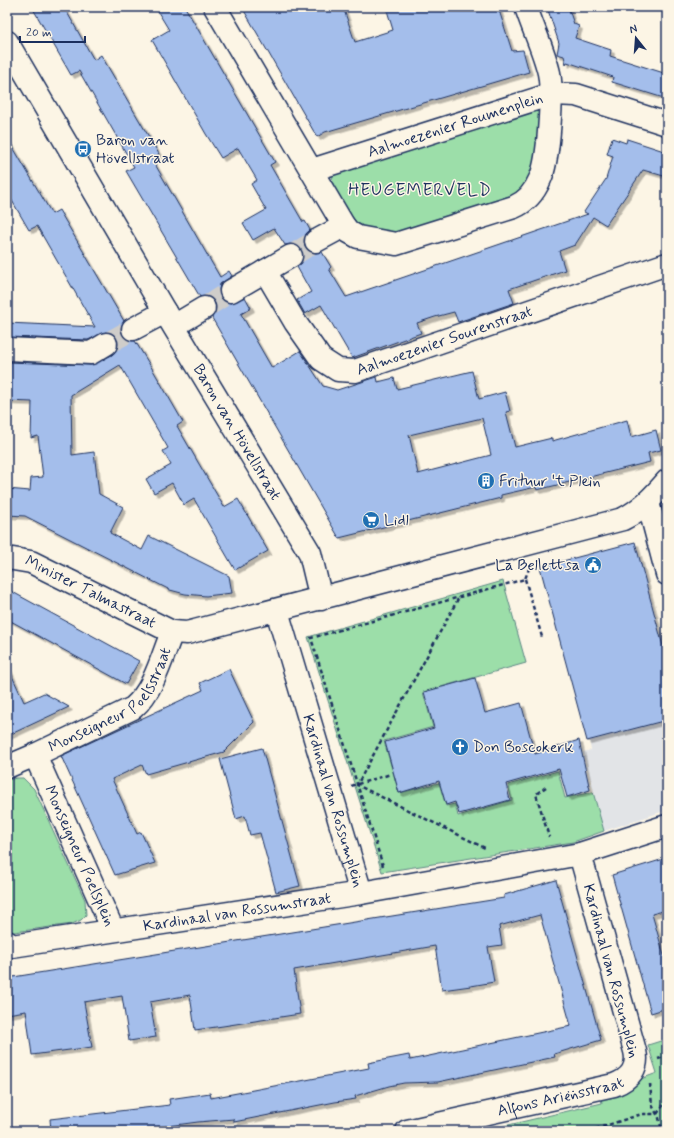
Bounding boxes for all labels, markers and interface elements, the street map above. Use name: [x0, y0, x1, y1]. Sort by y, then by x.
scale bar: [20, 18, 85, 44]
north arrow: [616, 18, 656, 58]
text: N: [628, 22, 639, 37]
text: 20 m: [26, 25, 52, 41]
street label: Aalmoezenier Roumenplein: [365, 87, 545, 162]
place label: Baron van Hövellstraat: [96, 130, 175, 169]
bus stop icon: Baron van Hövellstraat: [73, 139, 93, 159]
district label: HEUGEMERVELD: [348, 179, 492, 201]
street label: Aalmoezenier Sourenstraat: [353, 301, 535, 380]
street label: Baron van Hövellstraat: [188, 360, 286, 504]
building icon: Frituur 't Plein: [476, 471, 496, 491]
place label: Frituur 't Plein: [499, 471, 600, 492]
supermarket icon: Lidl: [361, 510, 381, 530]
place label: Lidl: [384, 510, 409, 531]
street label: Minister Talmastraat: [22, 550, 160, 633]
place label: La Bellettsa: [495, 555, 580, 576]
public building icon: La Bellettsa: [583, 555, 603, 575]
street label: Monseigneur Poelsstraat: [45, 644, 176, 758]
street label: Kardinaal van Rossumplein: [298, 712, 369, 890]
church icon: Don Boscokerk: [450, 737, 470, 757]
place label: Don Boscokerk: [473, 737, 573, 758]
street label: Monseigneur Poelsplein: [39, 782, 121, 930]
street label: Kardinaal van Rossumplein: [578, 882, 644, 1060]
street label: Kardinaal van Rossumstraat: [142, 887, 332, 936]
street label: Alfons Ariënsstraat: [495, 1072, 628, 1121]

